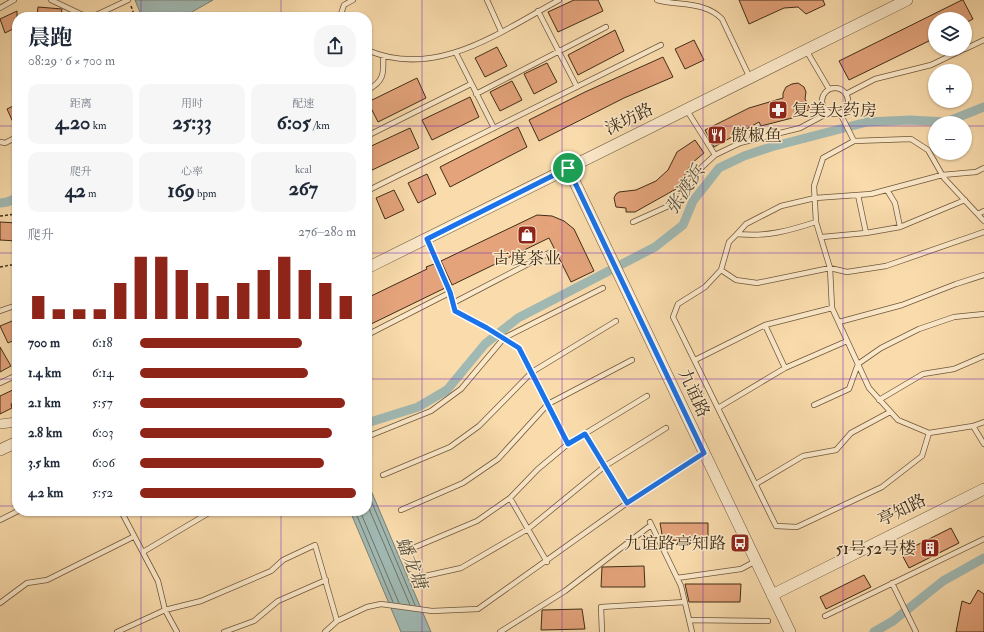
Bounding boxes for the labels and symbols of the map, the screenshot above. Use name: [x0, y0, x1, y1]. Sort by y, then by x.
street label: 涞坊路: [601, 98, 657, 140]
pharmacy icon: 复美大药房: [767, 99, 789, 121]
place label: 复美大药房: [792, 100, 877, 121]
restaurant icon: 傲椒鱼: [706, 124, 728, 146]
place label: 傲椒鱼: [731, 125, 782, 146]
pin: [551, 151, 585, 185]
water label: 张渡浜: [660, 160, 711, 219]
shop icon: 古度茶业: [516, 224, 538, 246]
place label: 古度茶业: [493, 248, 561, 269]
street label: 九谊路: [674, 365, 714, 421]
street label: 亭知路: [874, 489, 930, 531]
bus stop icon: 九谊路亭知路: [729, 532, 751, 554]
place label: 九谊路亭知路: [624, 533, 726, 554]
water label: 蟠龙塘: [390, 534, 433, 595]
building icon: 51号52号楼: [919, 537, 941, 559]
place label: 51号52号楼: [835, 538, 916, 559]

